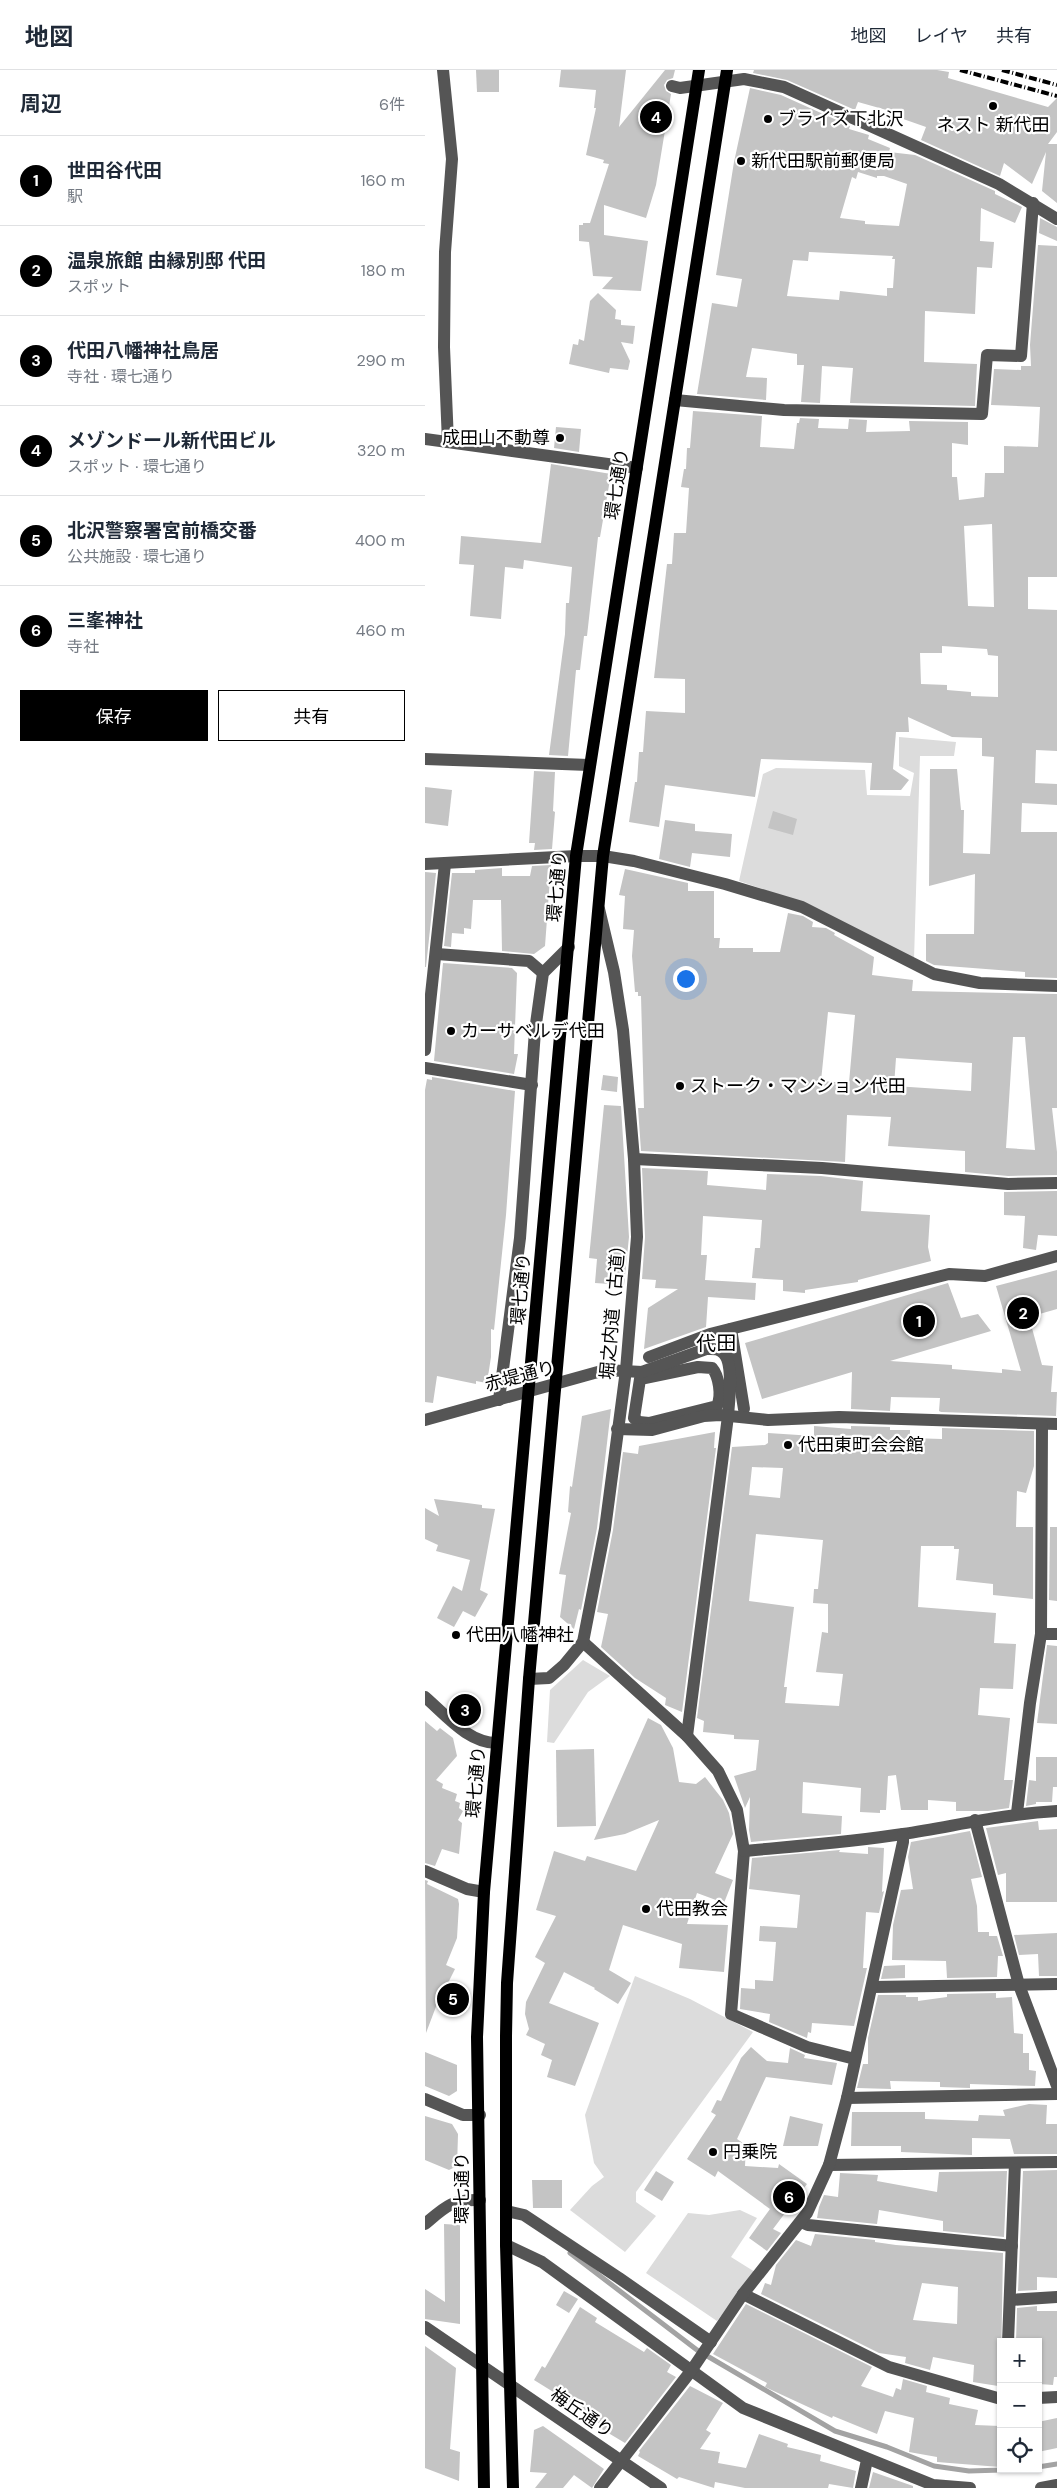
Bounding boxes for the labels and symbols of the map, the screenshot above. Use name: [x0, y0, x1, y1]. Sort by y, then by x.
pin: 4: [640, 98, 672, 136]
marker: ネスト 新代田: [987, 100, 999, 112]
place label: ブライズ下北沢: [778, 107, 903, 131]
marker: ブライズ下北沢: [762, 113, 774, 125]
place label: ネスト 新代田: [937, 113, 1049, 137]
place label: 新代田駅前郵便局: [751, 149, 895, 173]
marker: 新代田駅前郵便局: [735, 155, 747, 167]
place label: 成田山不動尊: [442, 426, 550, 450]
marker: 成田山不動尊: [554, 432, 566, 444]
street label: 環七通り: [600, 447, 634, 521]
street label: 環七通り: [542, 849, 572, 923]
your location: [673, 966, 699, 992]
place label: カーサベルデ代田: [461, 1019, 605, 1043]
marker: カーサベルデ代田: [445, 1025, 457, 1037]
place label: ストーク・マンション代田: [690, 1074, 906, 1098]
marker: ストーク・マンション代田: [674, 1080, 686, 1092]
street label: 堀之内道（古道）: [595, 1235, 631, 1381]
street label: 環七通り: [506, 1252, 536, 1326]
pin: 2: [1007, 1294, 1039, 1332]
pin: 1: [903, 1302, 935, 1340]
district label: 代田: [696, 1330, 736, 1356]
street label: 赤堤通り: [482, 1355, 558, 1397]
place label: 代田東町会会館: [798, 1433, 924, 1457]
marker: 代田東町会会館: [782, 1439, 794, 1451]
place label: 代田八幡神社: [466, 1623, 574, 1647]
marker: 代田八幡神社: [450, 1629, 462, 1641]
pin: 3: [449, 1691, 481, 1729]
street label: 環七通り: [461, 1745, 491, 1819]
place label: 代田教会: [656, 1897, 728, 1921]
marker: 代田教会: [640, 1903, 652, 1915]
pin: 5: [437, 1980, 469, 2018]
place label: 円乗院: [723, 2140, 777, 2164]
marker: 円乗院: [707, 2146, 719, 2158]
street label: 環七通り: [450, 2152, 474, 2224]
pin: 6: [773, 2178, 805, 2216]
street label: 梅丘通り: [546, 2383, 618, 2443]

